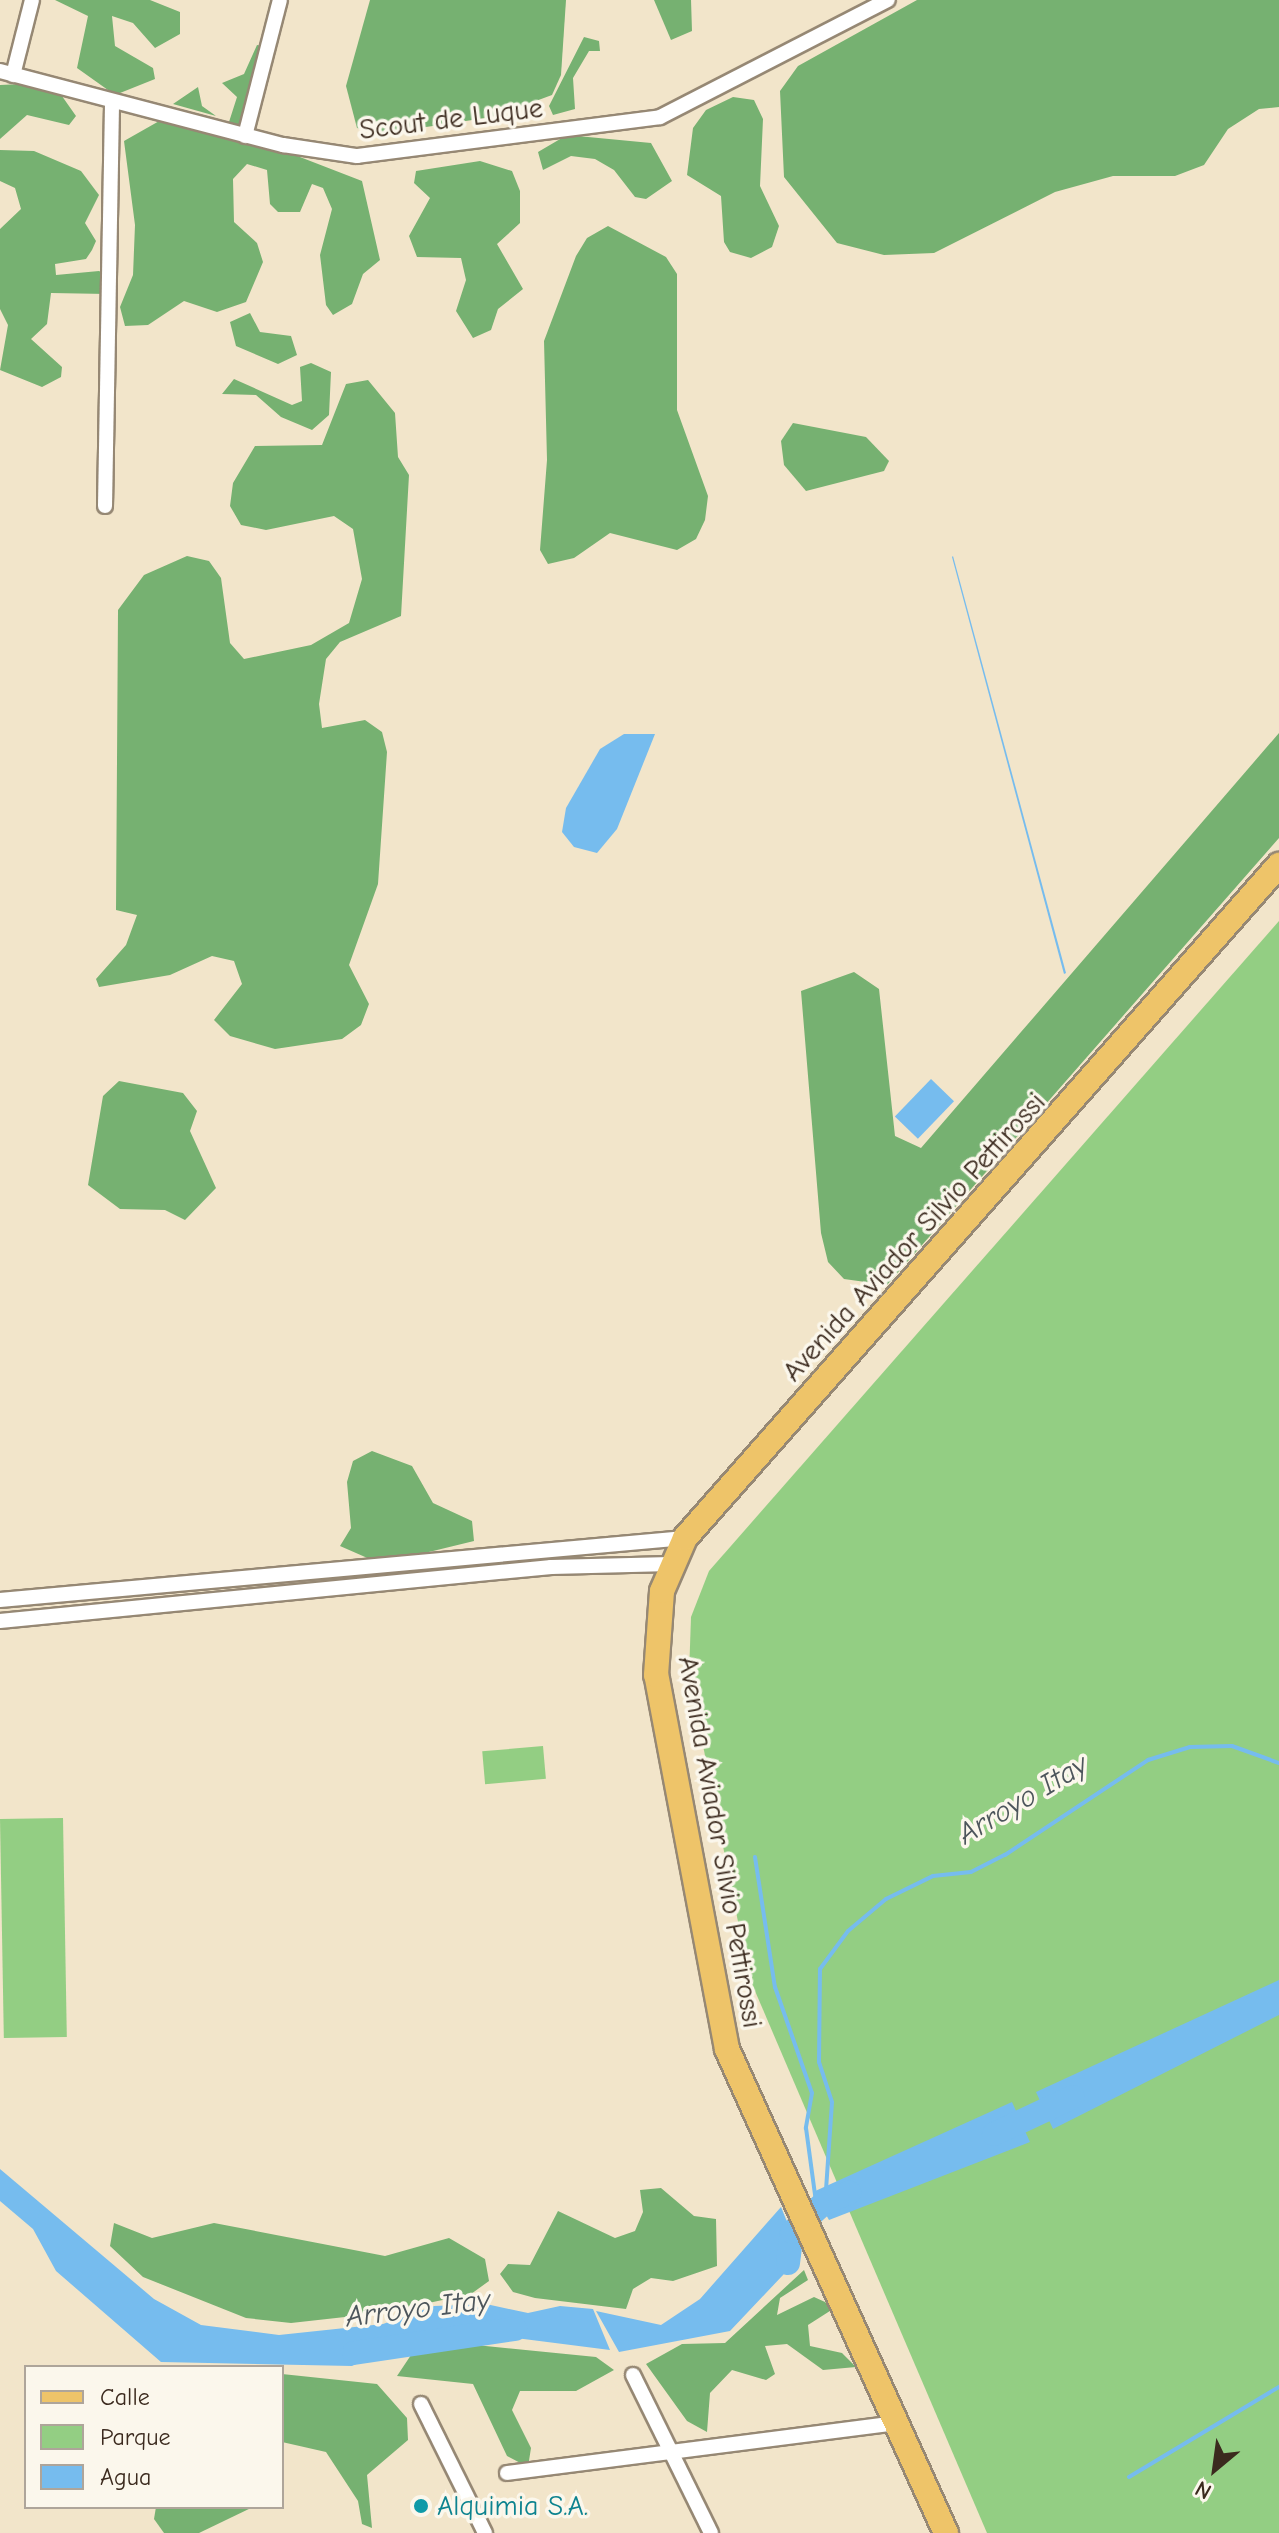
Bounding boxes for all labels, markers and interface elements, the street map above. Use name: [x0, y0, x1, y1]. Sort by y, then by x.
street label: Scout de Luque: [357, 91, 545, 147]
street label: Avenida Aviador Silvio Pettirossi: [775, 1086, 1053, 1388]
street label: Avenida Aviador Silvio Pettirossi: [671, 1654, 769, 2030]
water label: Arroyo Itay: [952, 1747, 1094, 1853]
water label: Arroyo Itay: [344, 2282, 492, 2336]
legend: [24, 2365, 284, 2509]
text: Calle: [100, 2383, 150, 2411]
text: Parque: [100, 2423, 171, 2451]
north arrow: [1175, 2429, 1255, 2509]
text: Agua: [100, 2463, 151, 2491]
text: N: [1191, 2475, 1216, 2505]
place label: Alquimia S.A.: [437, 2489, 588, 2523]
marker: Alquimia S.A.: [412, 2497, 430, 2515]

